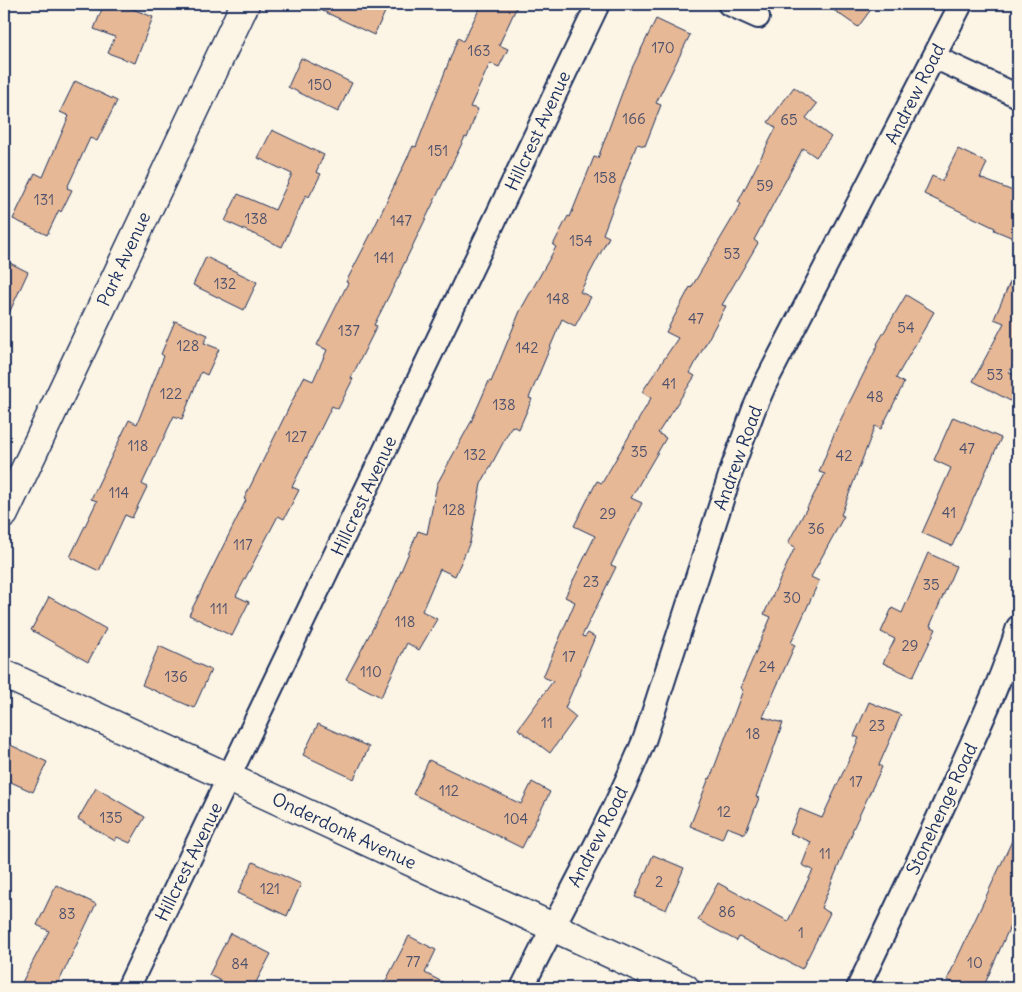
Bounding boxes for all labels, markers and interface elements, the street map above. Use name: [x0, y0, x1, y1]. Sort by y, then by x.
house number: 170: [651, 38, 675, 57]
street label: Andrew Road: [879, 39, 950, 148]
house number: 163: [467, 41, 491, 60]
street label: Hillcrest Avenue: [500, 67, 575, 194]
house number: 150: [308, 75, 332, 94]
house number: 166: [622, 109, 646, 128]
house number: 65: [780, 110, 798, 129]
house number: 151: [428, 141, 448, 160]
house number: 158: [593, 168, 617, 187]
house number: 59: [756, 176, 774, 195]
house number: 131: [34, 190, 54, 209]
street label: Park Avenue: [92, 208, 155, 310]
house number: 138: [244, 209, 268, 228]
house number: 147: [390, 211, 412, 230]
house number: 154: [569, 231, 593, 250]
house number: 53: [723, 244, 741, 263]
house number: 141: [374, 248, 394, 267]
house number: 132: [214, 274, 236, 293]
house number: 148: [546, 289, 570, 308]
house number: 47: [688, 309, 704, 328]
house number: 54: [897, 318, 915, 337]
house number: 137: [338, 321, 360, 340]
house number: 128: [177, 336, 199, 355]
house number: 142: [516, 338, 538, 357]
house number: 53: [986, 365, 1004, 384]
house number: 41: [662, 374, 676, 393]
house number: 122: [160, 384, 182, 403]
house number: 48: [866, 387, 884, 406]
house number: 138: [492, 395, 516, 414]
street label: Andrew Road: [708, 402, 767, 513]
house number: 127: [285, 427, 307, 446]
street label: Hillcrest Avenue: [326, 432, 401, 559]
house number: 118: [128, 436, 148, 455]
house number: 47: [959, 439, 975, 458]
house number: 35: [630, 442, 648, 461]
house number: 132: [464, 445, 486, 464]
house number: 42: [836, 446, 852, 465]
house number: 114: [109, 483, 130, 502]
house number: 128: [443, 500, 465, 519]
house number: 41: [942, 503, 956, 522]
house number: 29: [600, 504, 616, 523]
house number: 36: [807, 519, 825, 538]
house number: 117: [233, 535, 253, 554]
house number: 23: [583, 572, 599, 591]
house number: 35: [922, 575, 940, 594]
house number: 30: [783, 588, 801, 607]
house number: 111: [210, 599, 228, 618]
house number: 118: [395, 612, 415, 631]
house number: 29: [902, 636, 918, 655]
house number: 17: [562, 647, 576, 666]
house number: 24: [759, 657, 776, 676]
house number: 110: [360, 662, 382, 681]
house number: 136: [164, 667, 188, 686]
house number: 11: [541, 713, 553, 732]
house number: 23: [869, 716, 885, 735]
house number: 18: [746, 724, 760, 743]
street label: Stonehenge Road: [901, 739, 982, 878]
house number: 17: [849, 772, 863, 791]
house number: 112: [439, 781, 459, 800]
street label: Andrew Road: [562, 782, 633, 891]
street label: Onderdonk Avenue: [268, 787, 420, 874]
street label: Hillcrest Avenue: [150, 799, 227, 925]
house number: 12: [717, 802, 731, 821]
house number: 135: [99, 808, 123, 827]
house number: 104: [504, 809, 529, 828]
house number: 11: [819, 844, 831, 863]
house number: 2: [655, 872, 663, 891]
house number: 121: [260, 879, 280, 898]
house number: 86: [718, 902, 736, 921]
house number: 83: [58, 904, 76, 923]
house number: 1: [798, 923, 804, 942]
house number: 77: [406, 952, 420, 971]
house number: 10: [967, 953, 983, 972]
house number: 84: [231, 954, 249, 973]

